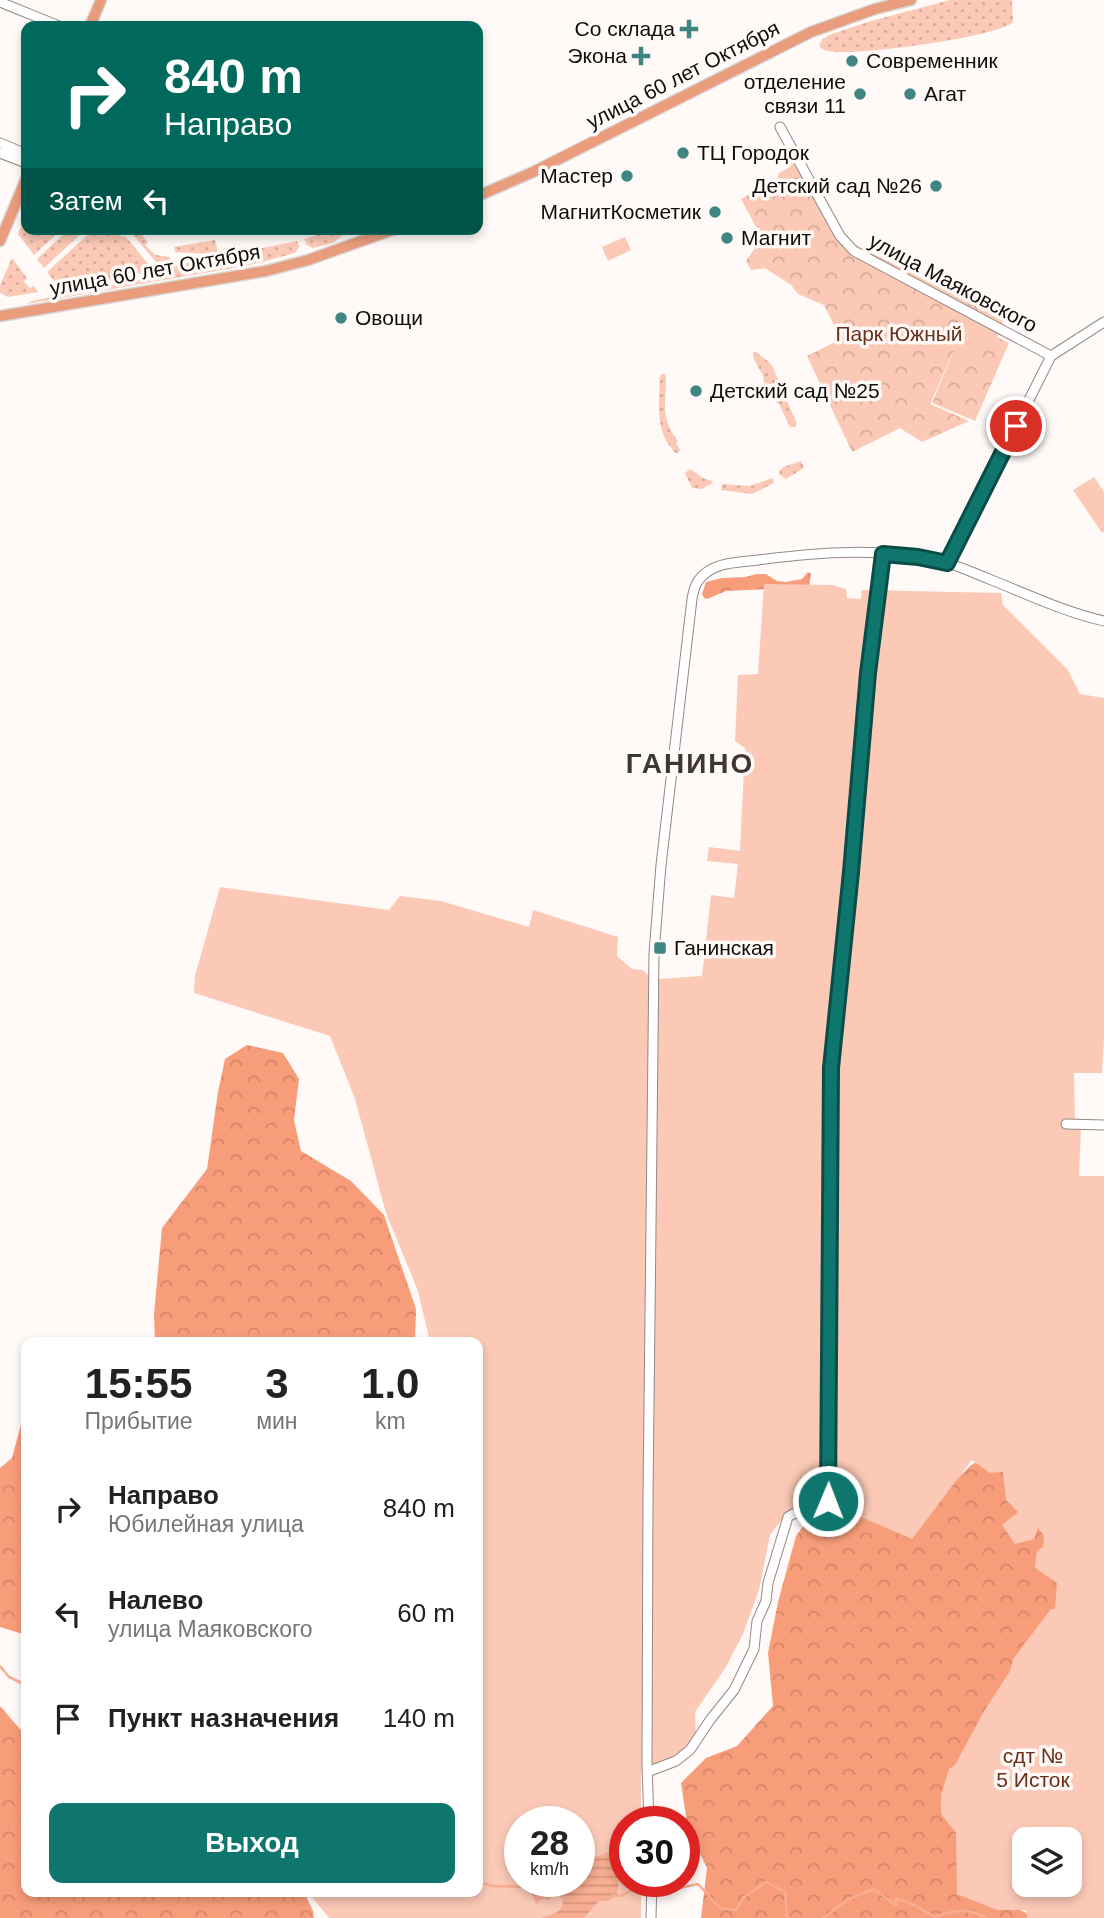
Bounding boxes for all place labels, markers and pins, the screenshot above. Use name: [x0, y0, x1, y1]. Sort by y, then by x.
place label: Со склада: [575, 17, 675, 40]
marker: Со склада: [681, 21, 697, 37]
place label: Экона: [568, 44, 627, 67]
marker: Экона: [633, 48, 649, 64]
place label: Современник: [866, 49, 998, 72]
marker: Современник: [844, 53, 860, 69]
place label: отделение связи 11: [744, 70, 846, 117]
place label: Агат: [924, 82, 966, 105]
marker: отделение связи 11: [852, 86, 868, 102]
marker: Агат: [902, 86, 918, 102]
place label: ТЦ Городок: [697, 141, 810, 164]
marker: ТЦ Городок: [675, 145, 691, 161]
place label: Мастер: [540, 164, 613, 187]
marker: Мастер: [619, 168, 635, 184]
place label: Детский сад №26: [752, 174, 922, 197]
marker: Детский сад №26: [928, 178, 944, 194]
place label: МагнитКосметик: [541, 200, 702, 223]
marker: МагнитКосметик: [707, 204, 723, 220]
place label: Магнит: [741, 226, 811, 249]
marker: Магнит: [719, 230, 735, 246]
place label: Овощи: [355, 306, 423, 329]
marker: Овощи: [333, 310, 349, 326]
place label: Детский сад №25: [710, 379, 880, 402]
marker: Детский сад №25: [688, 383, 704, 399]
pin: [986, 396, 1046, 456]
place label: Ганинская: [674, 936, 774, 959]
marker: Ганинская: [652, 940, 668, 956]

